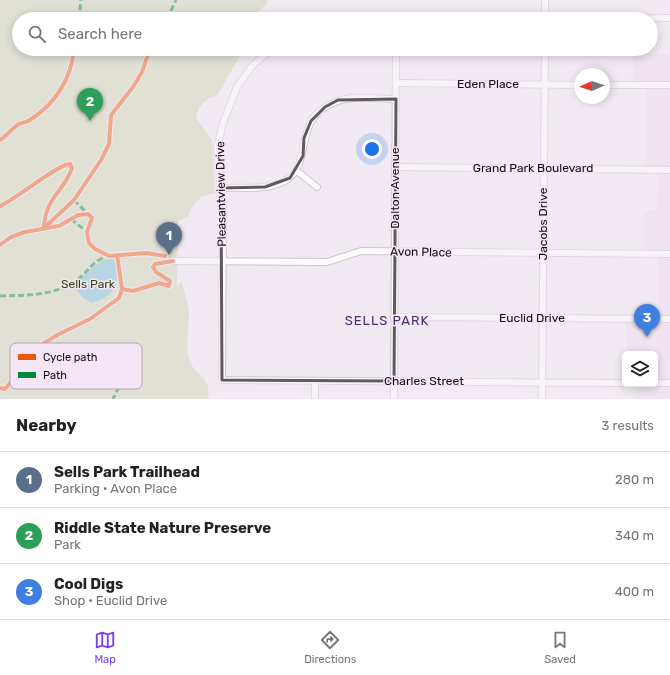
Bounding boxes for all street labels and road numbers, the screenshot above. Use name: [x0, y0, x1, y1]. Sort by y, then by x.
street label: Eden Place: [457, 77, 519, 91]
street label: Pleasantview Drive: [213, 141, 229, 247]
street label: Dalton Avenue: [388, 147, 402, 229]
street label: Grand Park Boulevard: [473, 161, 593, 175]
street label: Jacobs Drive: [536, 187, 550, 260]
street label: Avon Place: [390, 244, 452, 260]
street label: Euclid Drive: [499, 311, 565, 325]
street label: Charles Street: [384, 374, 464, 388]

